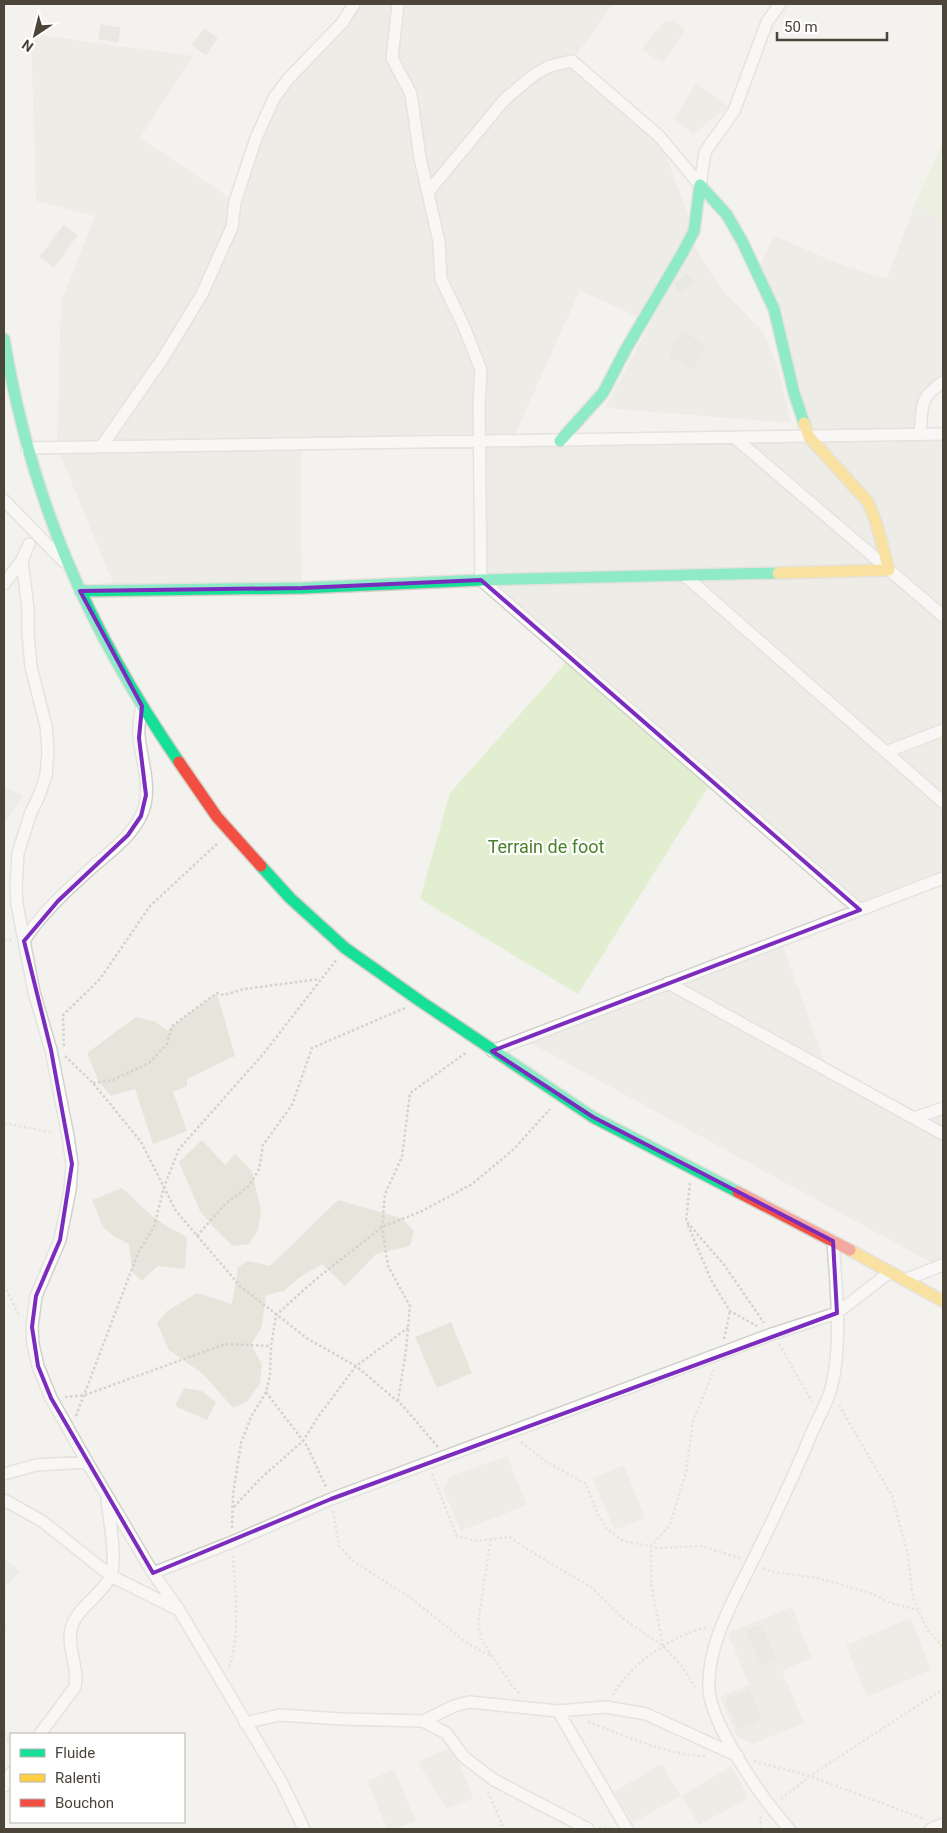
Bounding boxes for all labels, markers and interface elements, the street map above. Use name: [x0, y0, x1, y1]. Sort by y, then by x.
north arrow: [10, 10, 60, 60]
scale bar: [777, 10, 887, 42]
text: 50 m: [784, 18, 818, 36]
text: N: [19, 36, 36, 55]
park label: Terrain de foot: [488, 836, 604, 857]
legend: [10, 1733, 185, 1823]
text: Fluide: [55, 1744, 95, 1762]
text: Ralenti: [55, 1769, 101, 1787]
text: Bouchon: [55, 1794, 114, 1812]

